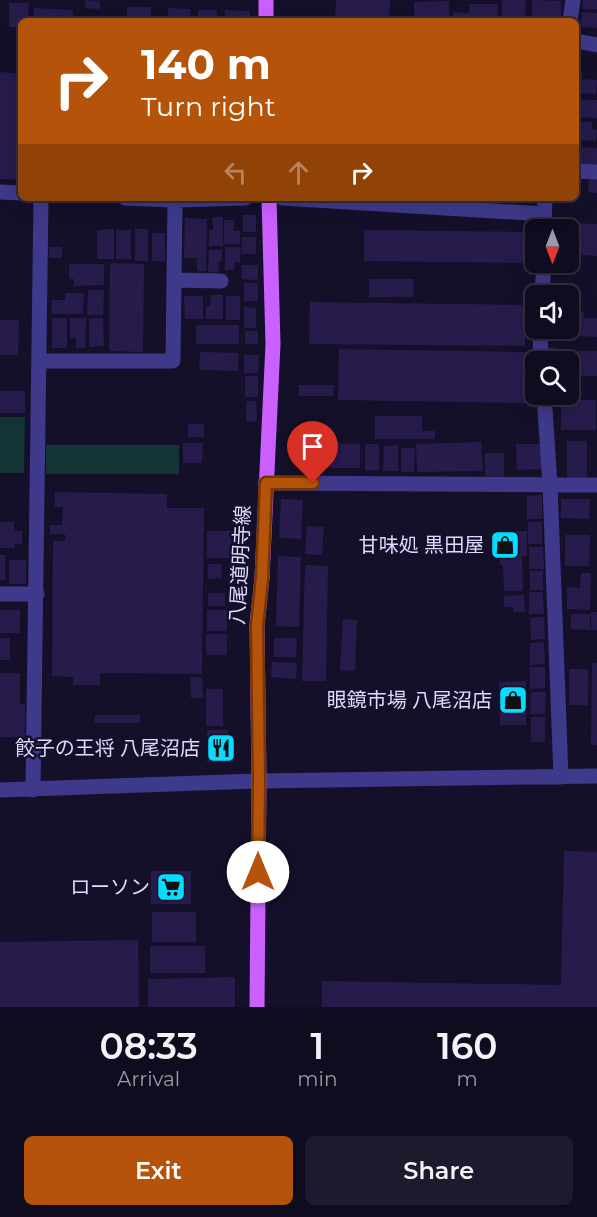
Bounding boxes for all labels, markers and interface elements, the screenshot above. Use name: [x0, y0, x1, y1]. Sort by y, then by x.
text: 140 m: [141, 38, 271, 90]
icon: right: [42, 42, 120, 120]
text: Turn right: [141, 90, 276, 123]
icon: left: [219, 156, 252, 189]
icon: ahead: [282, 156, 315, 189]
icon: right: [345, 156, 378, 189]
north arrow: [525, 219, 579, 273]
map controls: [525, 219, 579, 405]
button: sound: [525, 285, 579, 339]
button: search: [525, 351, 579, 405]
pin: [287, 421, 338, 483]
icon: arrive: [296, 430, 329, 463]
street label: 八尾道明寺線: [225, 504, 255, 626]
shop icon: 甘味処 黒田屋: [489, 529, 521, 561]
place label: 甘味処 黒田屋: [359, 533, 484, 557]
shop icon: 眼鏡市場 八尾沼店: [497, 684, 529, 716]
place label: 眼鏡市場 八尾沼店: [327, 688, 492, 712]
restaurant icon: 餃子の王将 八尾沼店: [205, 732, 237, 764]
place label: 餃子の王将 八尾沼店: [15, 736, 200, 760]
position arrow: [226, 840, 290, 904]
supermarket icon: ローソン: [155, 871, 187, 903]
place label: ローソン: [70, 875, 150, 899]
text: 08:33: [100, 1024, 198, 1068]
text: 1: [310, 1024, 324, 1068]
text: 160: [437, 1024, 497, 1068]
text: Arrival: [117, 1067, 180, 1091]
text: min: [297, 1067, 337, 1091]
text: m: [457, 1067, 478, 1091]
button: Exit: [24, 1136, 293, 1205]
button: Share: [305, 1136, 573, 1205]

